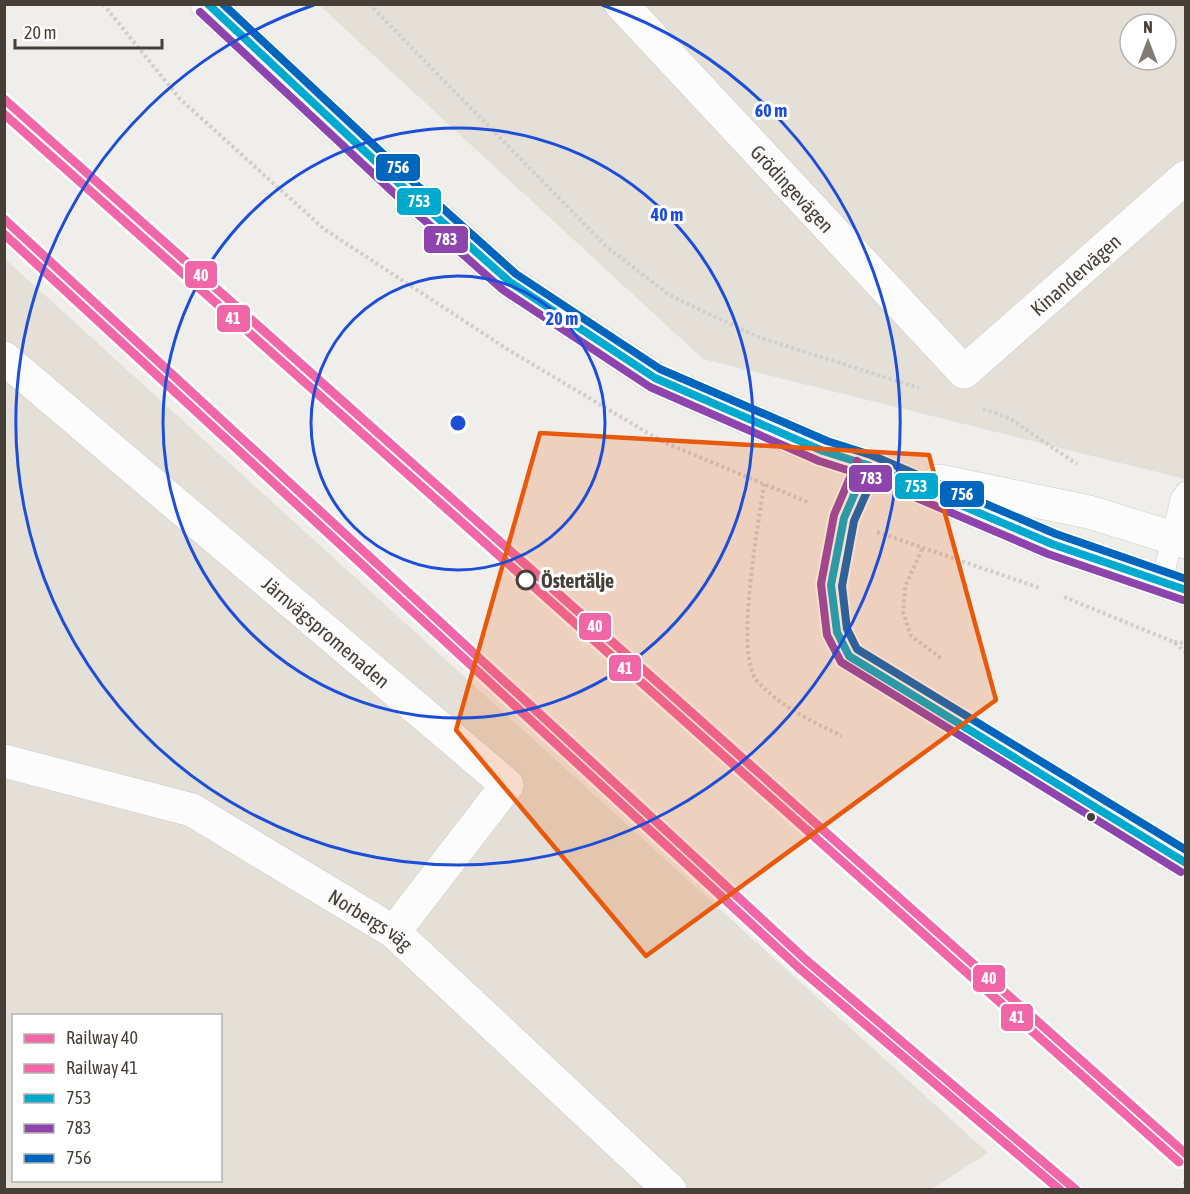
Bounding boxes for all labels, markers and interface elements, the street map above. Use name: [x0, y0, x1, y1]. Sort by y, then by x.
scale bar: [15, 12, 162, 50]
north arrow: [1118, 12, 1178, 72]
text: N: [1143, 18, 1153, 36]
text: 20 m: [24, 22, 56, 43]
text: 60 m: [755, 100, 787, 121]
street label: Grödingevägen: [747, 140, 839, 237]
line badge: 756: [375, 153, 421, 182]
text: 756: [387, 158, 410, 176]
line badge: 753: [396, 187, 442, 216]
text: 753: [408, 192, 430, 210]
text: 40 m: [650, 204, 683, 225]
line badge: 783: [423, 225, 469, 254]
street label: Kinandervägen: [1025, 229, 1125, 320]
text: 783: [435, 230, 457, 248]
line badge: 40: [184, 260, 218, 289]
text: 40: [192, 266, 209, 284]
line badge: 41: [216, 304, 251, 333]
text: 20 m: [546, 308, 578, 329]
text: 41: [224, 309, 241, 327]
centre of rings: [448, 413, 468, 433]
line badge: 783: [848, 464, 893, 493]
text: 783: [860, 469, 882, 487]
line badge: 753: [894, 472, 939, 500]
text: 753: [905, 477, 927, 495]
line badge: 756: [939, 480, 985, 508]
text: 756: [951, 485, 974, 503]
place label: Östertälje: [541, 569, 614, 592]
marker: Östertälje: [516, 570, 536, 590]
street label: Järnvägspromenaden: [258, 571, 395, 692]
line badge: 40: [578, 612, 612, 641]
text: 40: [586, 617, 603, 635]
line badge: 41: [608, 654, 642, 682]
text: 41: [616, 659, 633, 677]
unlabelled marker: [1085, 811, 1097, 823]
street label: Norbergs väg: [325, 884, 418, 955]
line badge: 40: [972, 964, 1006, 993]
text: 40: [980, 969, 997, 987]
line badge: 41: [1000, 1003, 1034, 1032]
text: 41: [1008, 1008, 1025, 1026]
legend: [12, 1014, 222, 1182]
text: Railway 40: [66, 1027, 138, 1048]
text: Railway 41: [66, 1057, 138, 1078]
text: 753: [66, 1087, 91, 1108]
text: 783: [66, 1117, 91, 1138]
text: 756: [66, 1147, 91, 1168]

